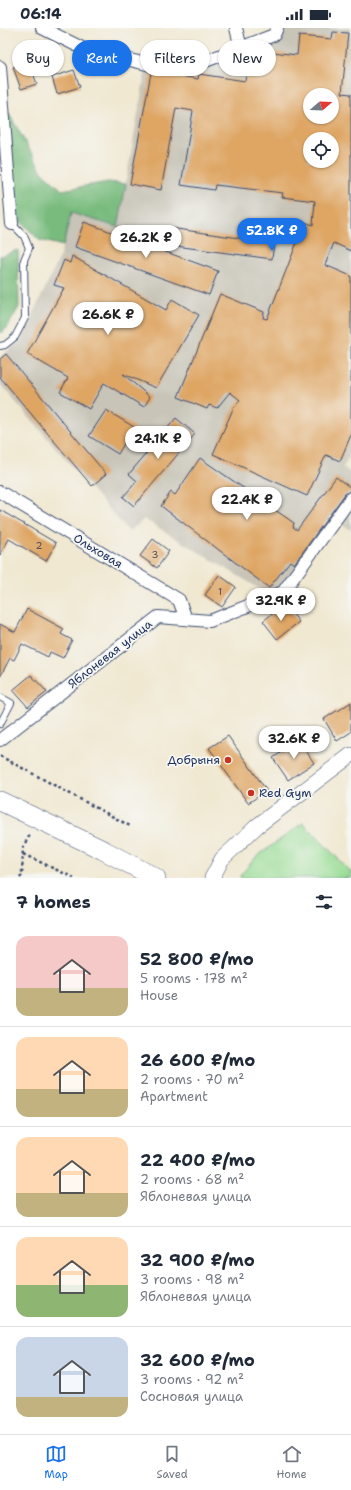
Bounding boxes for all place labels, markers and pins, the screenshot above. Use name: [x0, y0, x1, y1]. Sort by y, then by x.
pin: 52.8K ₽: [235, 218, 309, 252]
pin: 26.2K ₽: [109, 225, 183, 259]
pin: 26.6K ₽: [71, 302, 145, 336]
pin: 24.1K ₽: [121, 426, 195, 460]
pin: 22.4K ₽: [210, 487, 284, 521]
pin: 32.9K ₽: [244, 588, 318, 622]
pin: 32.6K ₽: [257, 726, 331, 760]
place label: Добрыня: [167, 752, 220, 768]
marker: Добрыня: [223, 755, 233, 765]
place label: Red Gym: [259, 785, 312, 801]
marker: Red Gym: [246, 788, 256, 798]

